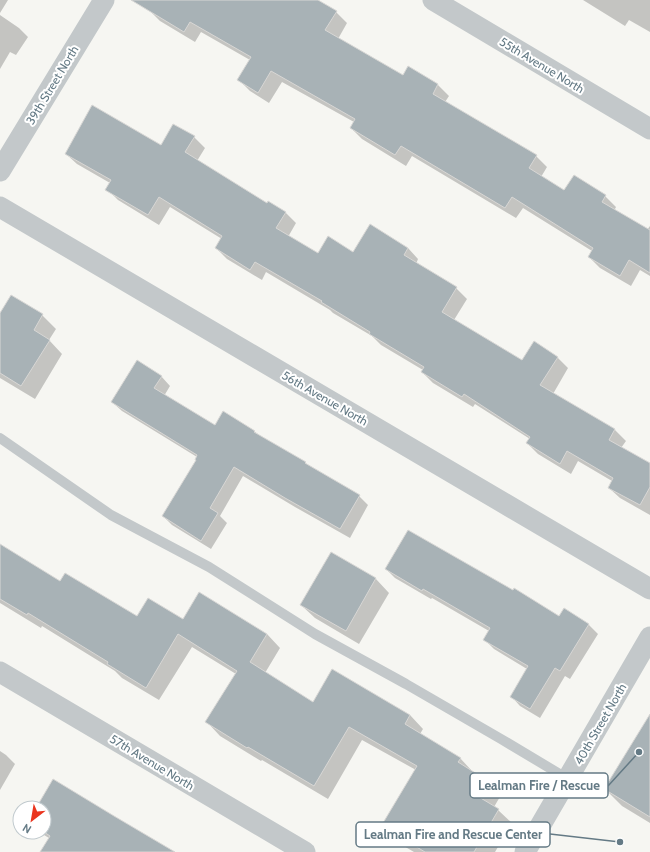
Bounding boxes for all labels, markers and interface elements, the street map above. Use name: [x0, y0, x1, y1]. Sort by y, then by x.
street label: 55th Avenue North: [497, 34, 587, 96]
street label: 39th Street North: [23, 43, 81, 127]
street label: 56th Avenue North: [279, 367, 371, 429]
street label: 40th Street North: [571, 681, 629, 767]
street label: 57th Avenue North: [107, 731, 197, 793]
callout: Lealman Fire / Rescue: [470, 773, 608, 798]
text: Lealman Fire / Rescue: [478, 777, 600, 793]
north arrow: [12, 800, 52, 840]
text: N: [20, 821, 34, 837]
callout: Lealman Fire and Rescue Center: [356, 822, 550, 847]
text: Lealman Fire and Rescue Center: [364, 826, 543, 842]

